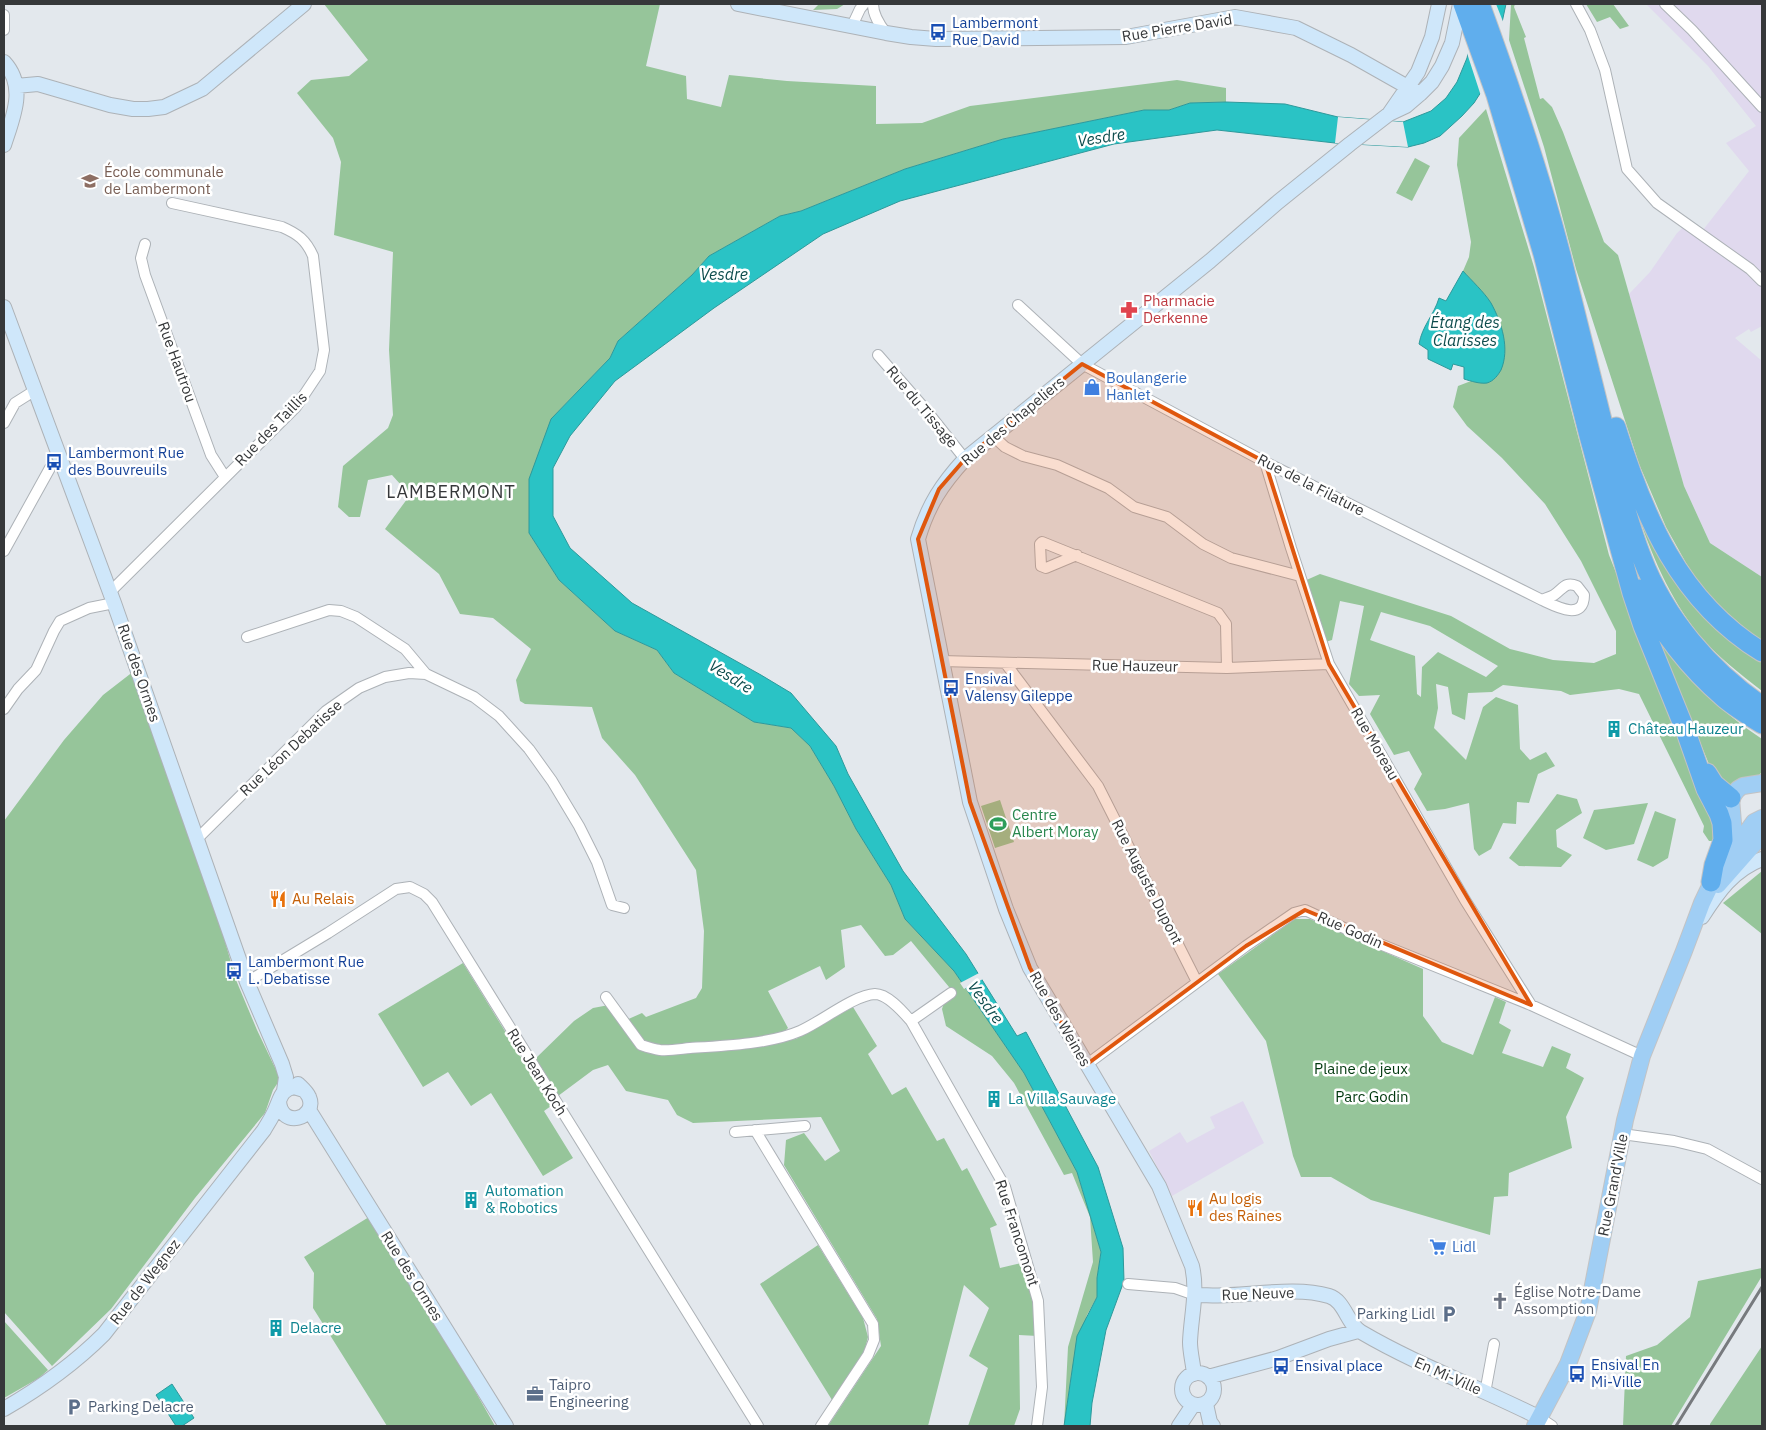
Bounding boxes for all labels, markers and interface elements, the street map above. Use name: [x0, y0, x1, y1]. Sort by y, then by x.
street label: Rue Pierre David: [1120, 9, 1233, 46]
place label: Lambermont Rue David: [952, 13, 1038, 49]
bus stop icon: Lambermont Rue David: [928, 22, 948, 42]
water label: Vesdre: [1076, 123, 1126, 151]
place label: École communale de Lambermont: [104, 162, 224, 198]
school or university icon: École communale de Lambermont: [80, 171, 100, 191]
water label: Vesdre: [700, 264, 748, 284]
place label: Pharmacie Derkenne: [1143, 291, 1215, 327]
pharmacy icon: Pharmacie Derkenne: [1119, 300, 1139, 320]
water label: Étang des Clarisses: [1430, 311, 1500, 350]
street label: Rue Hautrou: [154, 319, 201, 405]
street label: Rue du Tissage: [882, 362, 962, 452]
place label: Boulangerie Hanlet: [1106, 368, 1187, 404]
street label: Rue des Chapeliers: [957, 372, 1068, 469]
shop icon: Boulangerie Hanlet: [1082, 377, 1102, 397]
street label: Rue des Taillis: [230, 387, 311, 470]
place label: Lambermont Rue des Bouvreuils: [68, 443, 184, 479]
street label: Rue de la Filature: [1254, 449, 1368, 520]
bus stop icon: Lambermont Rue des Bouvreuils: [44, 452, 64, 472]
district label: LAMBERMONT: [386, 480, 516, 503]
street label: Rue des Ormes: [114, 621, 165, 724]
water label: Vesdre: [705, 655, 757, 697]
street label: Rue Hauzeur: [1092, 655, 1179, 676]
place label: Ensival Valensy Gileppe: [965, 669, 1073, 705]
bus stop icon: Ensival Valensy Gileppe: [941, 678, 961, 698]
street label: Rue Léon Debatisse: [236, 695, 346, 800]
street label: Rue Moreau: [1347, 704, 1404, 783]
building icon: Château Hauzeur: [1604, 719, 1624, 739]
place label: Château Hauzeur: [1628, 719, 1744, 738]
place label: Centre Albert Moray: [1012, 805, 1099, 841]
sports icon: Centre Albert Moray: [988, 814, 1008, 834]
street label: Rue Auguste Dupont: [1108, 816, 1187, 948]
restaurant icon: Au Relais: [268, 889, 288, 909]
place label: Au Relais: [292, 889, 354, 908]
street label: Rue Godin: [1315, 907, 1386, 952]
place label: Lambermont Rue L. Debatisse: [248, 952, 364, 988]
bus stop icon: Lambermont Rue L. Debatisse: [224, 961, 244, 981]
street label: Rue des Weines: [1025, 968, 1095, 1070]
water label: Vesdre: [964, 977, 1008, 1027]
street label: Rue Jean Koch: [503, 1025, 572, 1119]
park label: Plaine de jeux: [1314, 1059, 1408, 1078]
park label: Parc Godin: [1335, 1087, 1409, 1106]
building icon: La Villa Sauvage: [984, 1089, 1004, 1109]
place label: La Villa Sauvage: [1008, 1089, 1116, 1108]
street label: Rue Grand'Ville: [1593, 1132, 1632, 1238]
street label: Rue Francomont: [991, 1177, 1044, 1289]
place label: Automation & Robotics: [485, 1181, 564, 1217]
place label: Au logis des Raines: [1209, 1189, 1282, 1225]
building icon: Automation & Robotics: [461, 1190, 481, 1210]
restaurant icon: Au logis des Raines: [1185, 1198, 1205, 1218]
street label: Rue des Ormes: [377, 1227, 448, 1324]
street label: Rue de Wegnez: [105, 1235, 184, 1328]
supermarket icon: Lidl: [1428, 1237, 1448, 1257]
place label: Lidl: [1452, 1237, 1476, 1256]
place label: Église Notre-Dame Assomption: [1514, 1282, 1641, 1318]
street label: Rue Neuve: [1221, 1283, 1295, 1304]
church icon: Église Notre-Dame Assomption: [1490, 1291, 1510, 1311]
place label: Parking Lidl: [1357, 1304, 1435, 1323]
parking icon: Parking Lidl: [1439, 1304, 1459, 1324]
building icon: Delacre: [266, 1318, 286, 1338]
place label: Delacre: [290, 1318, 342, 1337]
street label: En Mi-Ville: [1412, 1352, 1485, 1399]
place label: Ensival En Mi-Ville: [1591, 1355, 1659, 1391]
bus stop icon: Ensival place: [1271, 1356, 1291, 1376]
place label: Ensival place: [1295, 1356, 1383, 1375]
bus stop icon: Ensival En Mi-Ville: [1567, 1364, 1587, 1384]
place label: Taipro Engineering: [549, 1375, 629, 1411]
office icon: Taipro Engineering: [525, 1384, 545, 1404]
parking icon: Parking Delacre: [64, 1397, 84, 1417]
place label: Parking Delacre: [88, 1397, 194, 1416]

